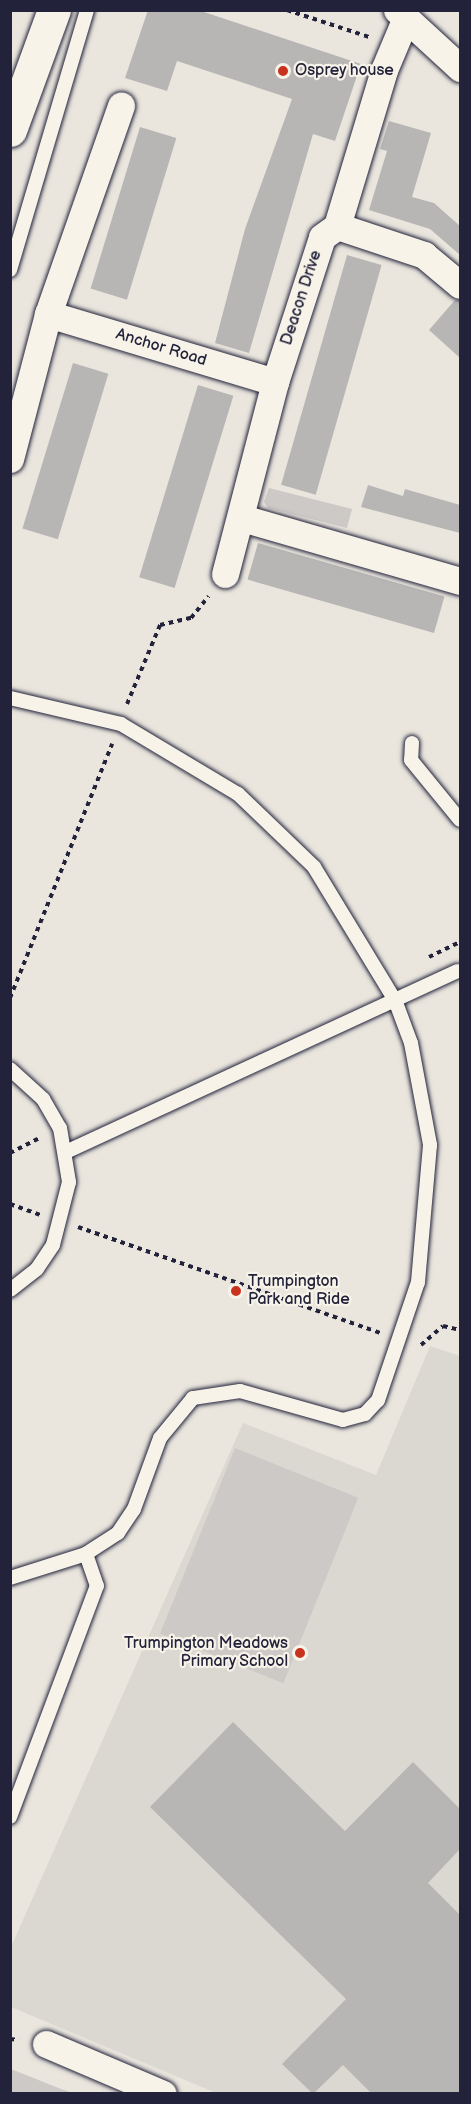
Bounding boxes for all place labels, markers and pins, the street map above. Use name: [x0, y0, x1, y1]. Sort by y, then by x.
place label: Osprey house: [295, 61, 395, 81]
marker: Osprey house: [276, 64, 290, 78]
place label: Trumpington Park and Ride: [248, 1272, 350, 1310]
marker: Trumpington Park and Ride: [229, 1284, 243, 1298]
place label: Trumpington Meadows Primary School: [124, 1634, 288, 1672]
marker: Trumpington Meadows Primary School: [293, 1646, 307, 1660]

